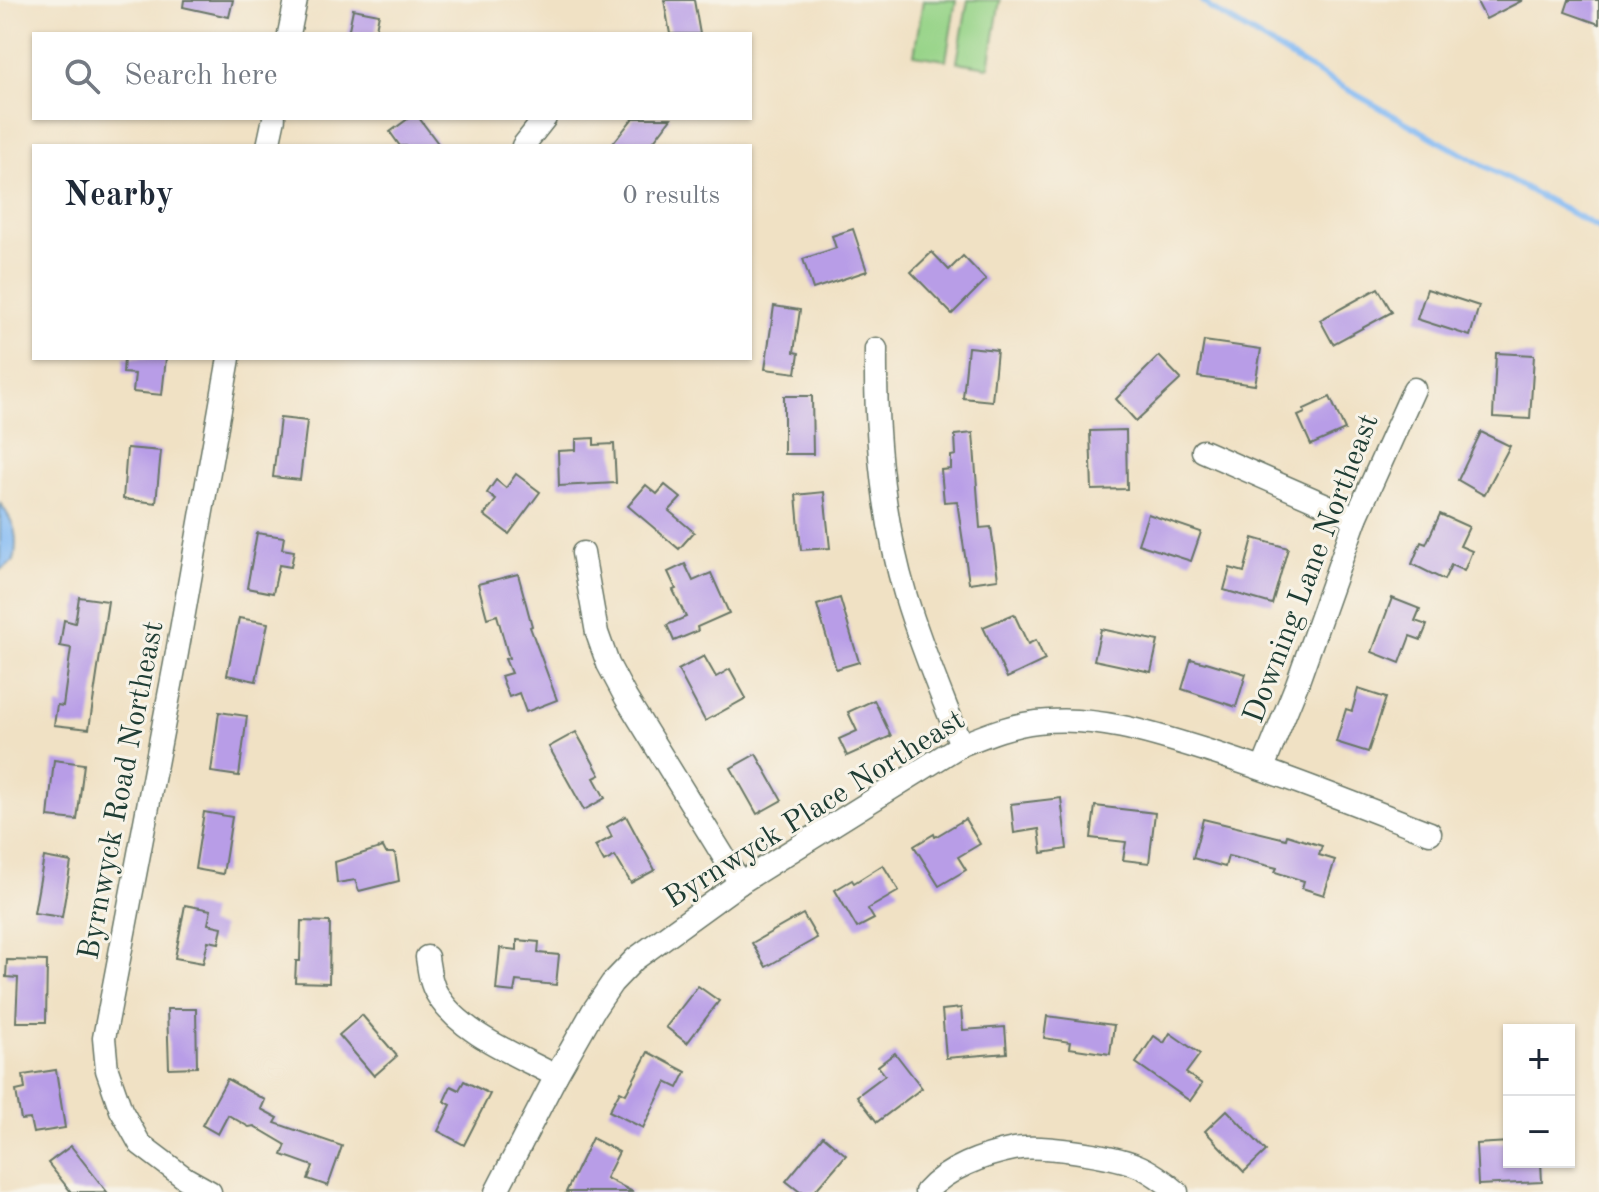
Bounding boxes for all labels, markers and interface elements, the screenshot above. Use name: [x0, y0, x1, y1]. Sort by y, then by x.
search box: [32, 32, 752, 120]
icon: search: [60, 54, 104, 98]
text: Search here: [124, 61, 278, 91]
text: Nearby: [64, 179, 174, 213]
text: 0 results: [622, 183, 720, 209]
street label: Downing Lane Northeast: [1239, 410, 1385, 728]
street label: Byrnwyck Road Northeast: [74, 618, 170, 962]
street label: Byrnwyck Place Northeast: [660, 705, 970, 915]
map controls: [1503, 1024, 1575, 1168]
button: +: [1503, 1024, 1575, 1096]
button: −: [1503, 1096, 1575, 1168]

